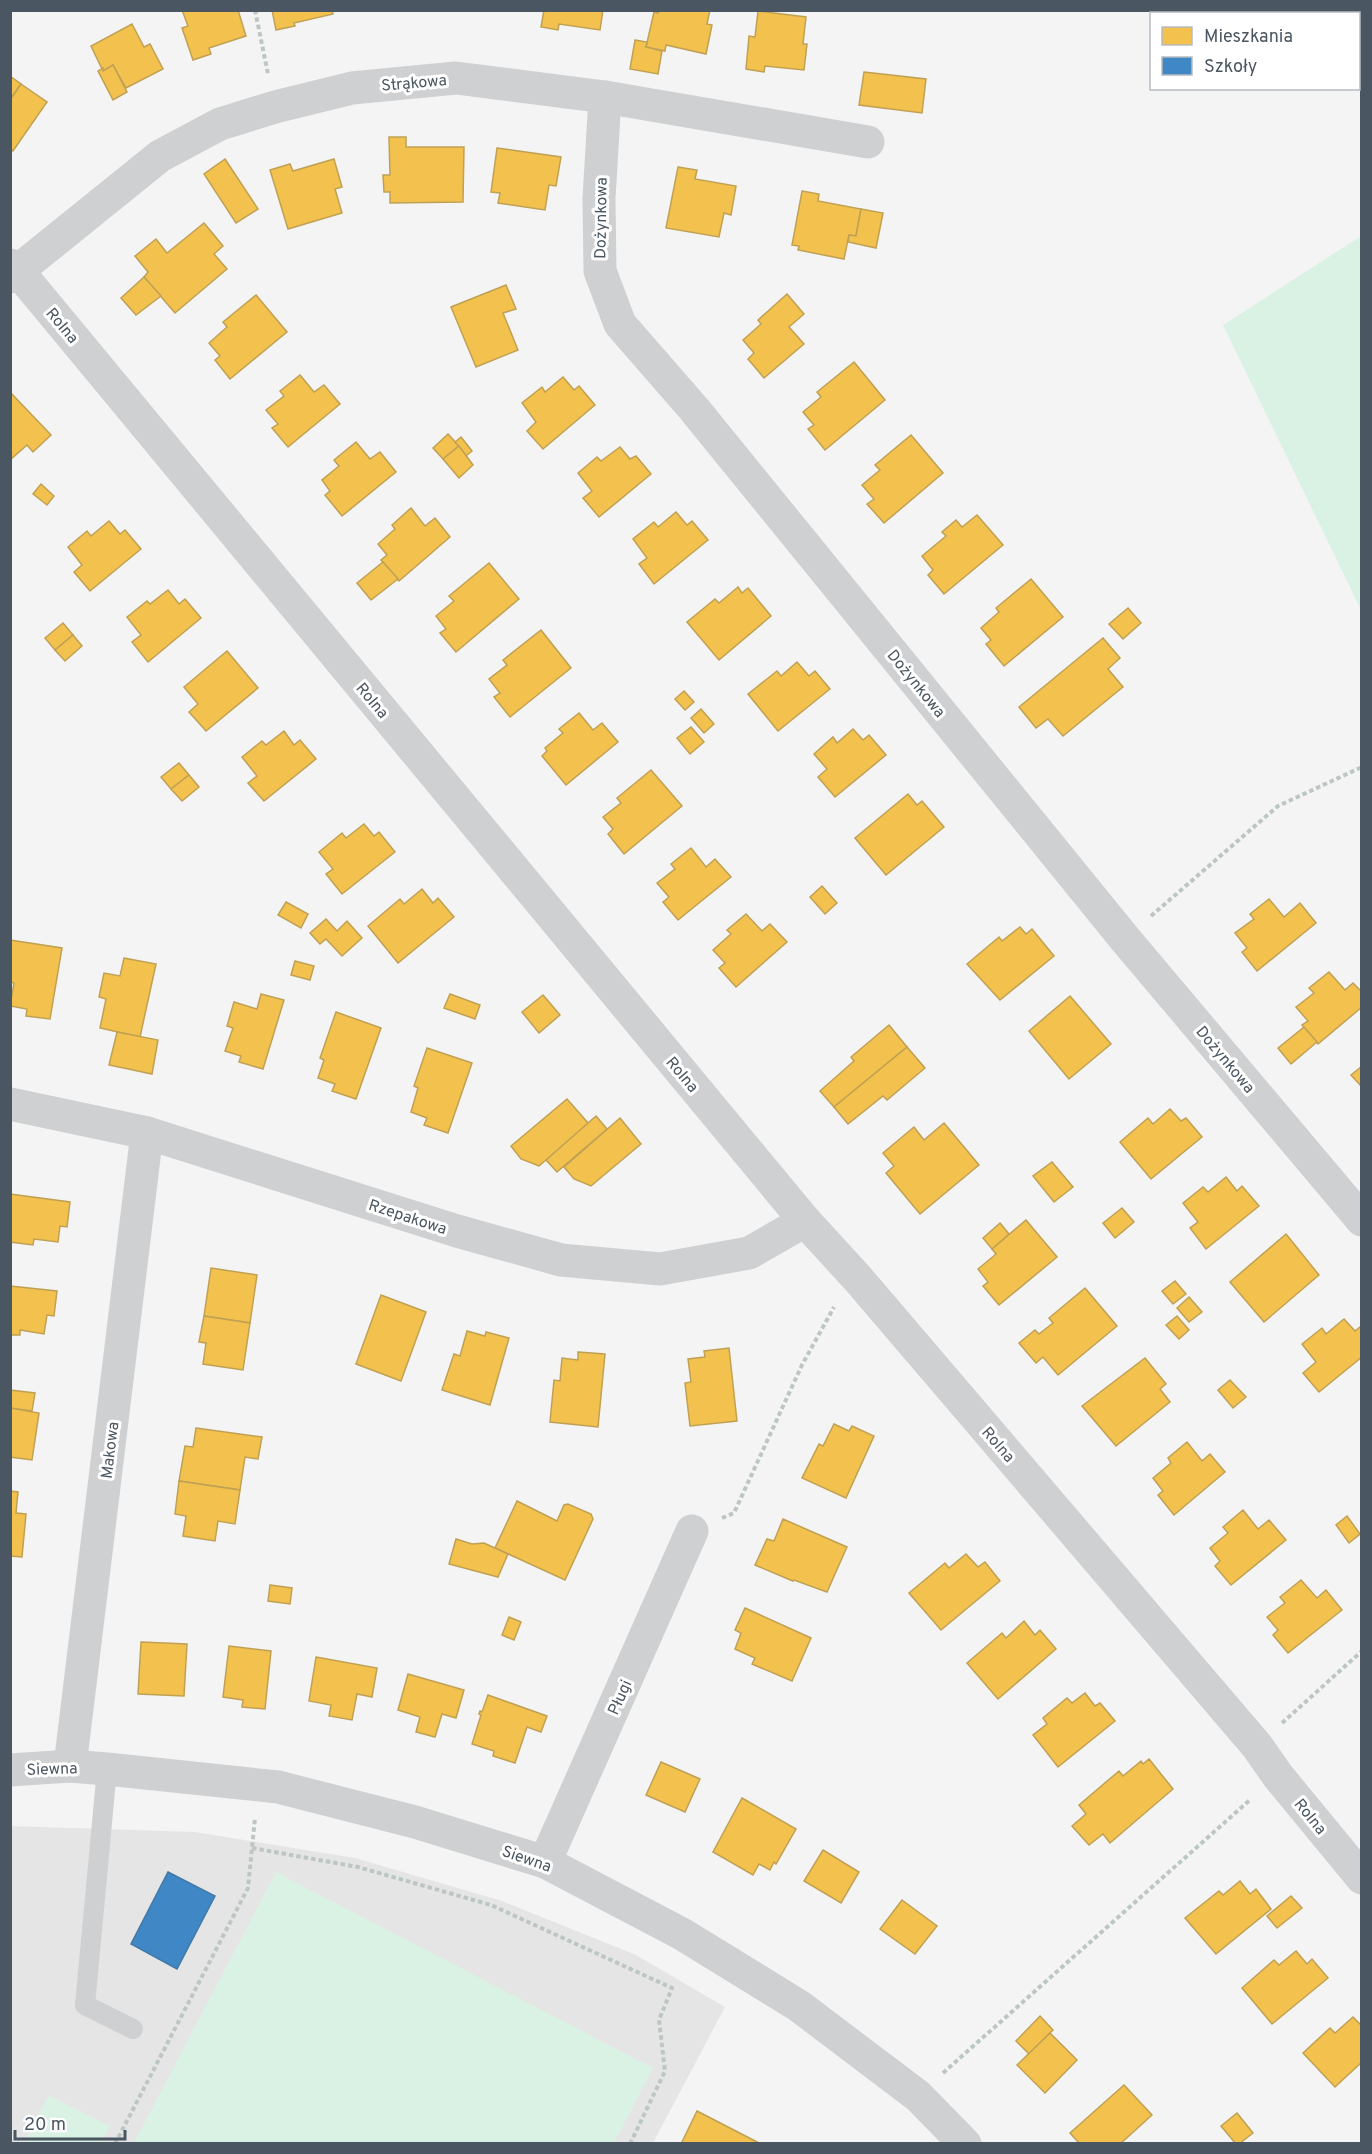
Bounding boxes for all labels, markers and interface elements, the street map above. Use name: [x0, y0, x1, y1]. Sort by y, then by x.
legend: [1150, 12, 1360, 90]
text: Mieszkania: [1204, 26, 1293, 49]
text: Szkoły: [1204, 56, 1257, 79]
street label: Strąkowa: [381, 71, 448, 97]
street label: Dożynkowa: [591, 177, 613, 259]
street label: Rolna: [41, 304, 82, 348]
street label: Dożynkowa: [882, 646, 949, 722]
street label: Rolna: [351, 679, 392, 723]
street label: Dożynkowa: [1191, 1023, 1258, 1098]
street label: Rolna: [661, 1053, 702, 1097]
street label: Rzepakowa: [366, 1196, 449, 1240]
street label: Makowa: [98, 1421, 124, 1480]
street label: Rolna: [977, 1423, 1018, 1467]
street label: Pługi: [604, 1677, 637, 1718]
street label: Siewna: [26, 1759, 78, 1781]
street label: Rolna: [1289, 1795, 1330, 1839]
street label: Siewna: [499, 1842, 554, 1878]
scale bar: [15, 2103, 124, 2141]
text: 20 m: [24, 2114, 66, 2137]

